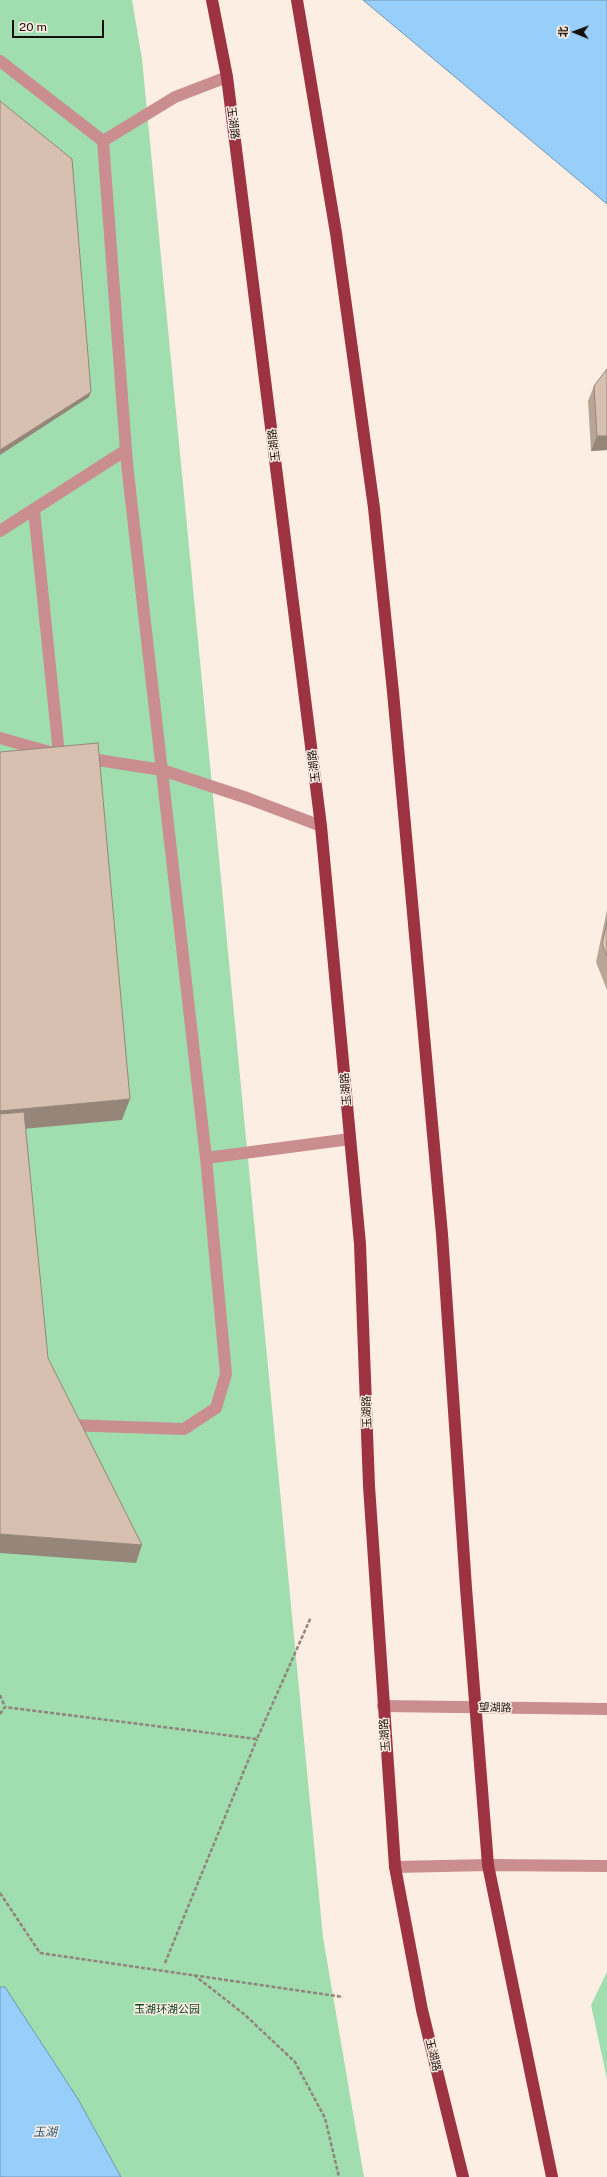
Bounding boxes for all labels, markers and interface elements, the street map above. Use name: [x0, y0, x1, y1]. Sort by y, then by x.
scale bar: [14, 12, 106, 38]
north arrow: [555, 12, 595, 52]
text: 20 m: [19, 20, 47, 34]
text: 北: [557, 26, 569, 37]
street label: 玉湖路: [224, 106, 242, 140]
street label: 玉湖路: [265, 428, 283, 462]
street label: 玉湖路: [305, 749, 323, 783]
street label: 玉湖路: [338, 1072, 354, 1106]
street label: 玉湖路: [360, 1395, 374, 1429]
street label: 望湖路: [478, 1701, 512, 1715]
street label: 玉湖路: [377, 1718, 393, 1752]
park label: 玉湖环湖公园: [134, 2003, 200, 2017]
street label: 玉湖路: [423, 2037, 443, 2073]
water label: 玉湖: [33, 2125, 57, 2139]

